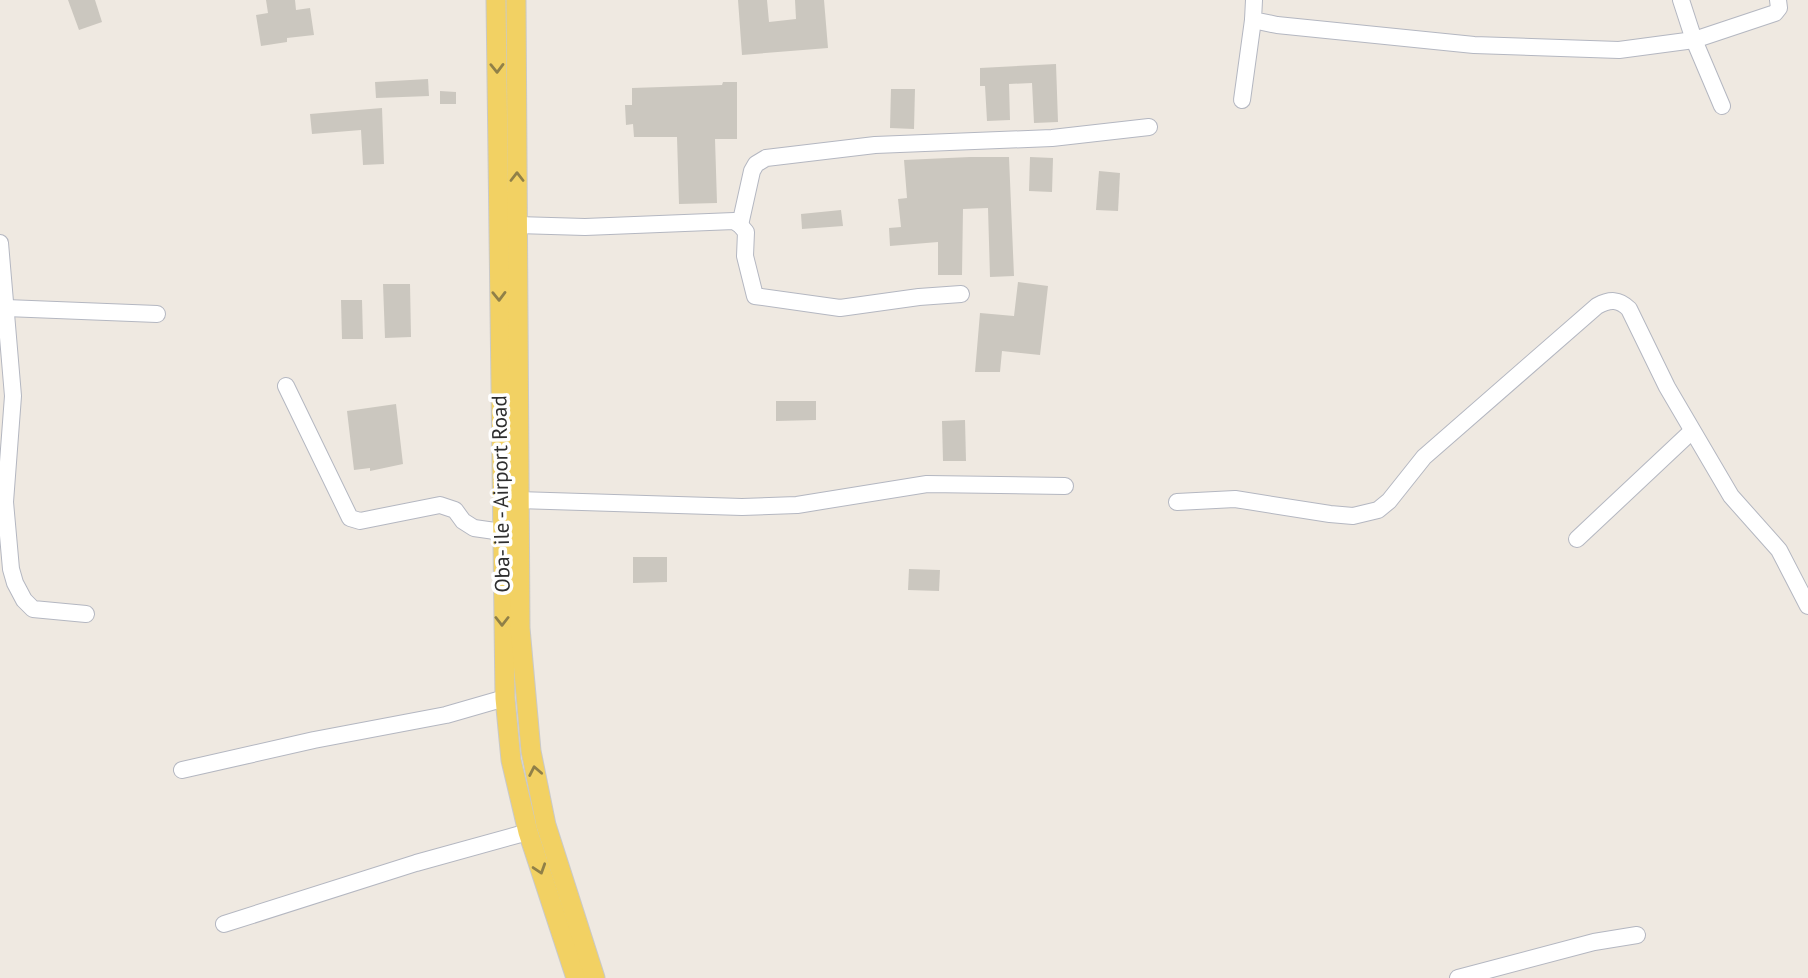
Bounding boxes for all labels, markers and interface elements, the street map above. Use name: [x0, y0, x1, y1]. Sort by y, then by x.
one-way arrow: [489, 63, 505, 74]
one-way arrow: [509, 172, 525, 182]
one-way arrow: [491, 291, 507, 301]
street label: Oba- ile - Airport Road: [485, 395, 516, 593]
one-way arrow: [494, 616, 510, 627]
one-way arrow: [529, 765, 544, 777]
one-way arrow: [532, 862, 546, 875]

